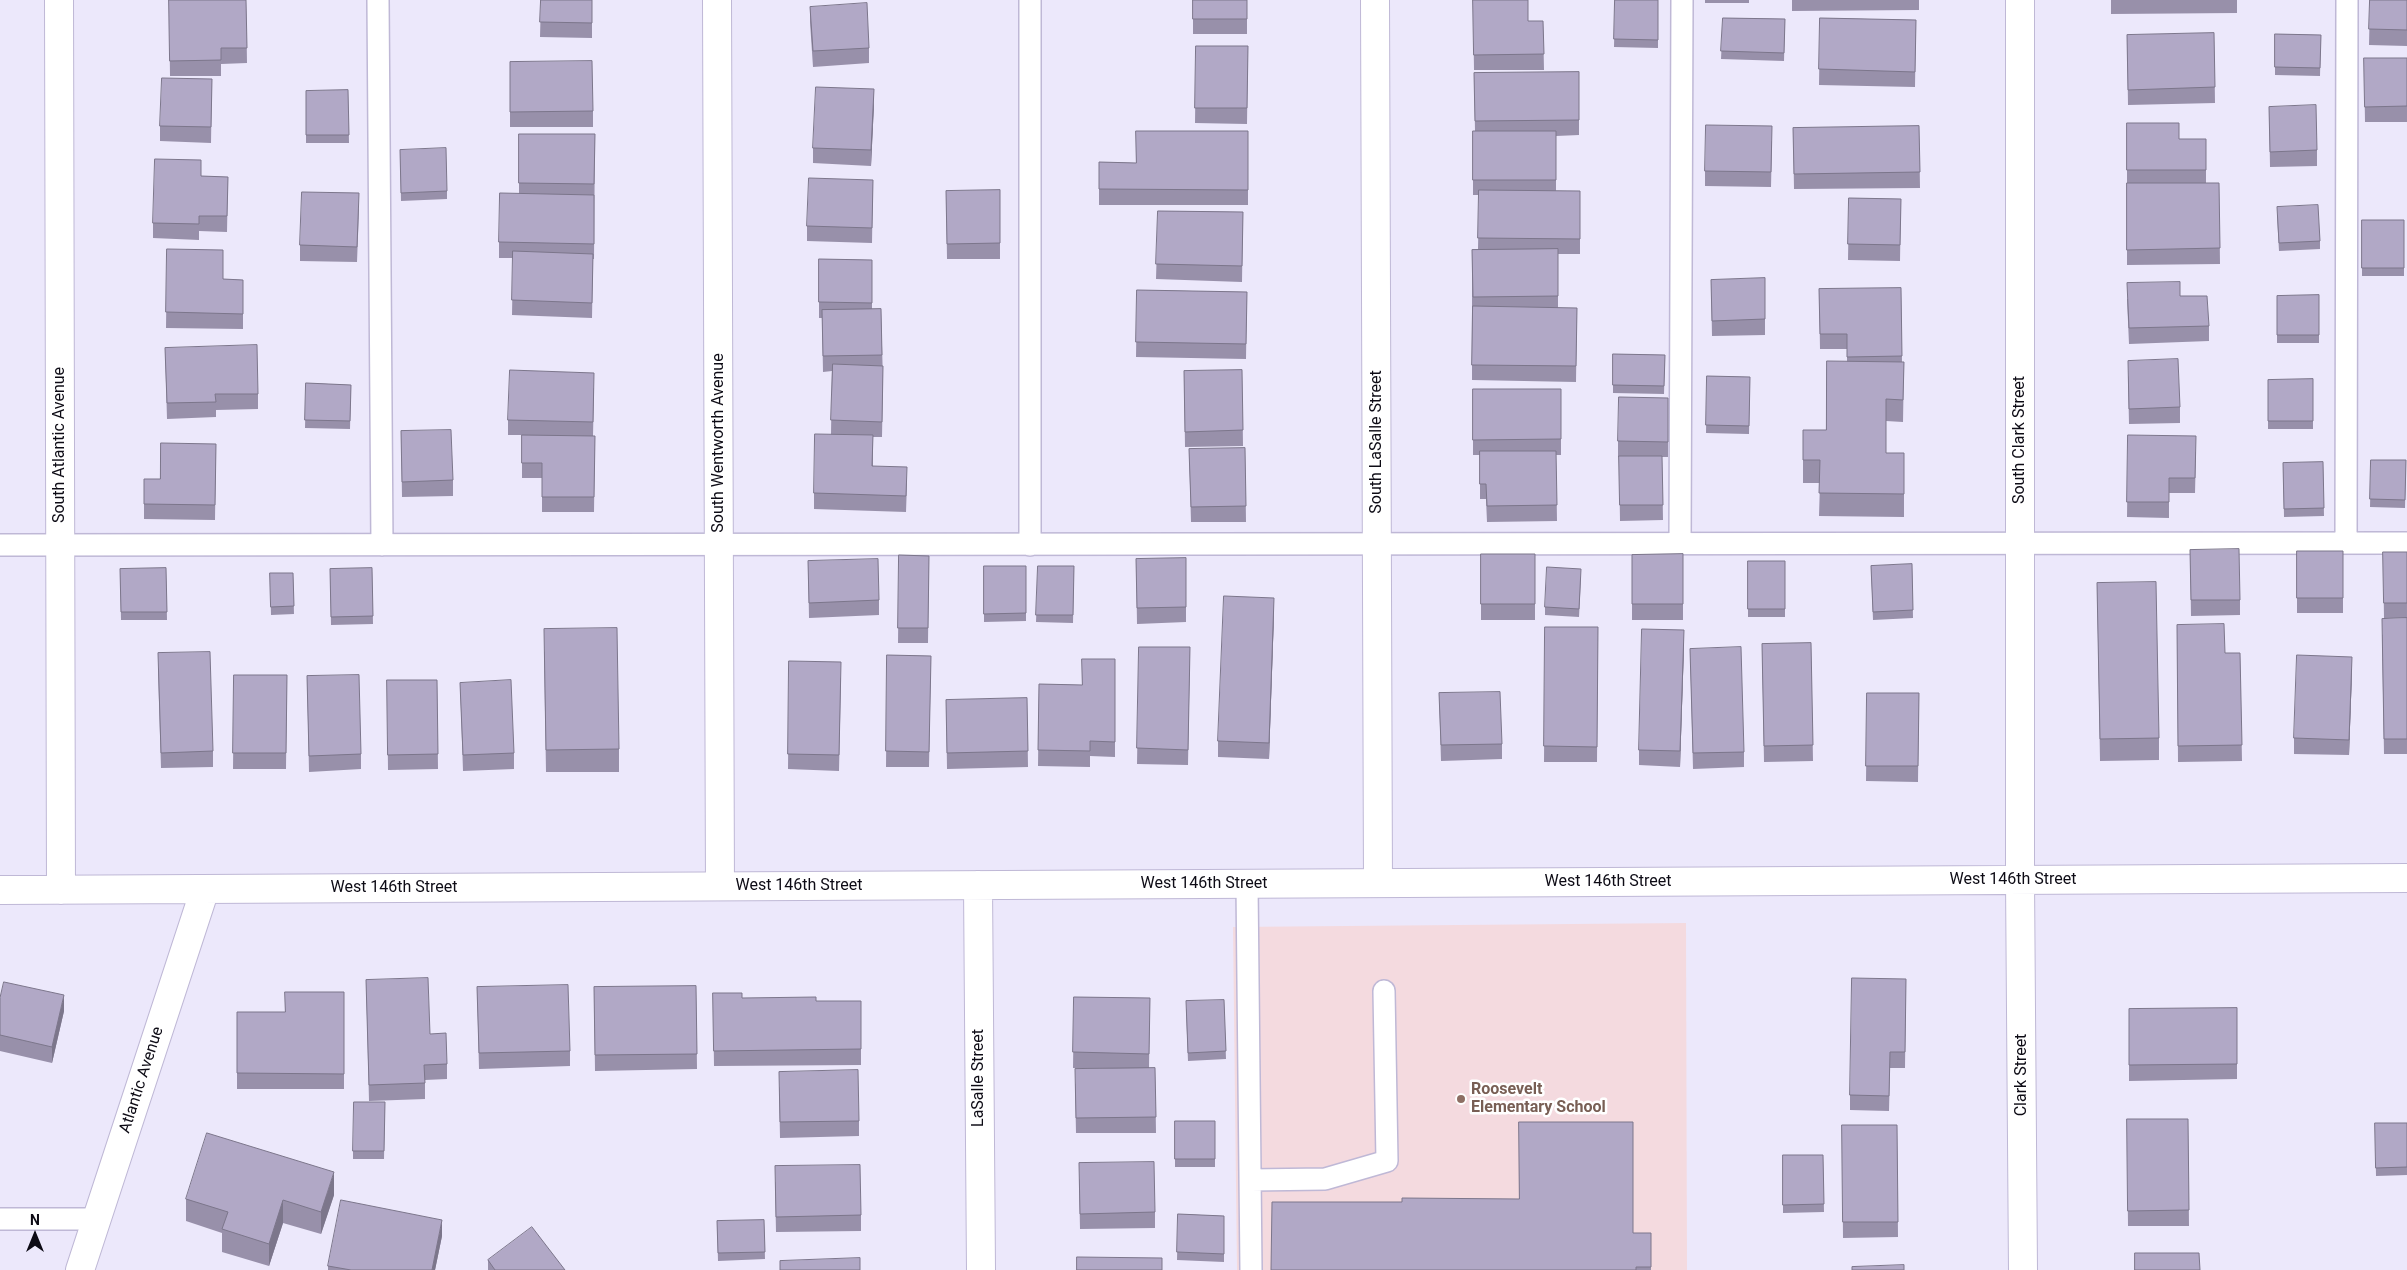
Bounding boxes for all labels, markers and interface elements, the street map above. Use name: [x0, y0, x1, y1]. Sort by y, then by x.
street label: South Wentworth Avenue: [709, 353, 729, 533]
street label: South Atlantic Avenue: [50, 367, 70, 523]
street label: South LaSalle Street: [1367, 370, 1387, 514]
street label: South Clark Street: [2010, 376, 2030, 504]
street label: West 146th Street: [1949, 870, 2077, 890]
street label: West 146th Street: [1544, 872, 1672, 892]
street label: West 146th Street: [1140, 874, 1268, 894]
street label: West 146th Street: [735, 876, 863, 896]
street label: West 146th Street: [330, 878, 458, 898]
street label: Atlantic Avenue: [116, 1024, 168, 1136]
street label: LaSalle Street: [969, 1029, 989, 1127]
street label: Clark Street: [2012, 1034, 2032, 1116]
place label: Roosevelt Elementary School: [1471, 1080, 1606, 1118]
marker: Roosevelt Elementary School: [1455, 1093, 1467, 1105]
north arrow: [10, 1210, 60, 1260]
text: N: [30, 1212, 40, 1228]

